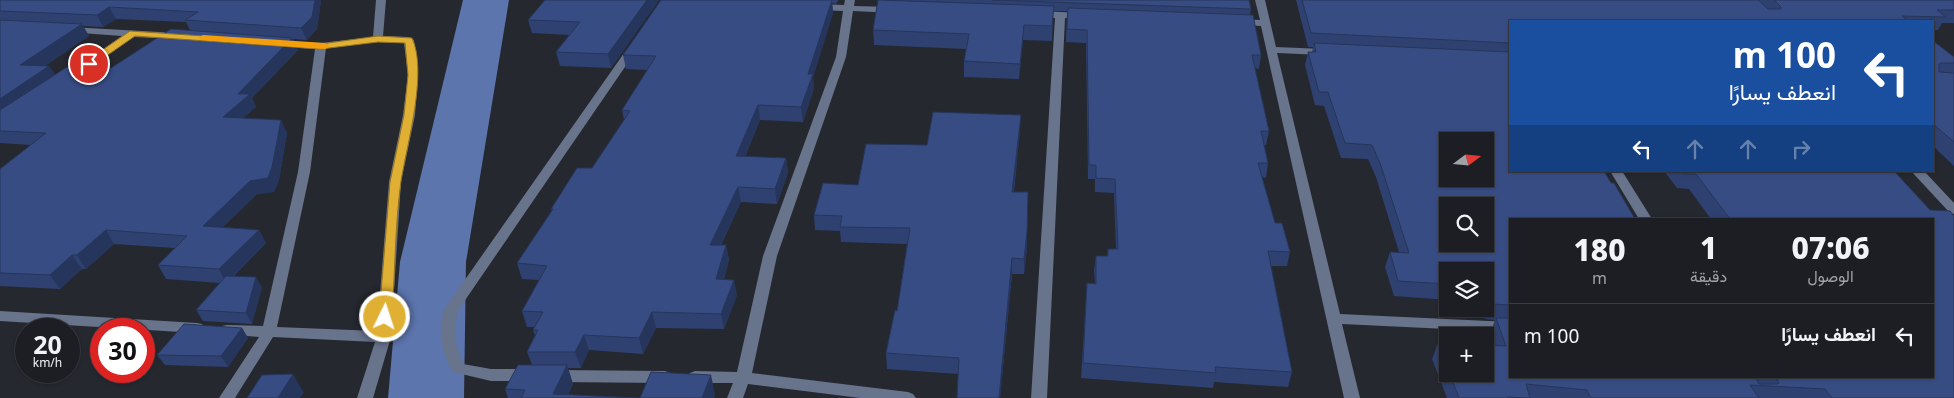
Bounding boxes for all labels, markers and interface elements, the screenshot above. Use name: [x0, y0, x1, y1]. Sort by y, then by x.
text: 100 m: [1733, 31, 1836, 78]
icon: left: [1854, 40, 1919, 105]
pin: [68, 43, 110, 85]
icon: arrive: [75, 50, 103, 78]
text: انعطف يسارًا: [1729, 76, 1836, 106]
north arrow: [1439, 132, 1494, 188]
map controls: [1439, 132, 1494, 382]
icon: left: [1628, 135, 1656, 163]
icon: ahead: [1681, 135, 1709, 163]
icon: ahead: [1734, 135, 1762, 163]
icon: right: [1787, 135, 1815, 163]
button: search: [1439, 197, 1494, 252]
text: 1: [1700, 227, 1717, 268]
text: 07:06: [1792, 227, 1870, 268]
text: 180: [1574, 229, 1626, 270]
button: layers: [1439, 262, 1494, 317]
text: دقيقة: [1690, 265, 1727, 287]
text: الوصول: [1807, 265, 1854, 287]
text: m: [1592, 267, 1607, 289]
position arrow: [358, 290, 410, 342]
speed limit sign: 30: [90, 318, 155, 383]
text: انعطف يسارًا: [1781, 321, 1876, 347]
icon: left: [1891, 322, 1919, 350]
text: 100 m: [1524, 323, 1579, 349]
text: 20: [33, 327, 62, 361]
button: +: [1439, 327, 1494, 382]
text: km/h: [33, 354, 62, 371]

